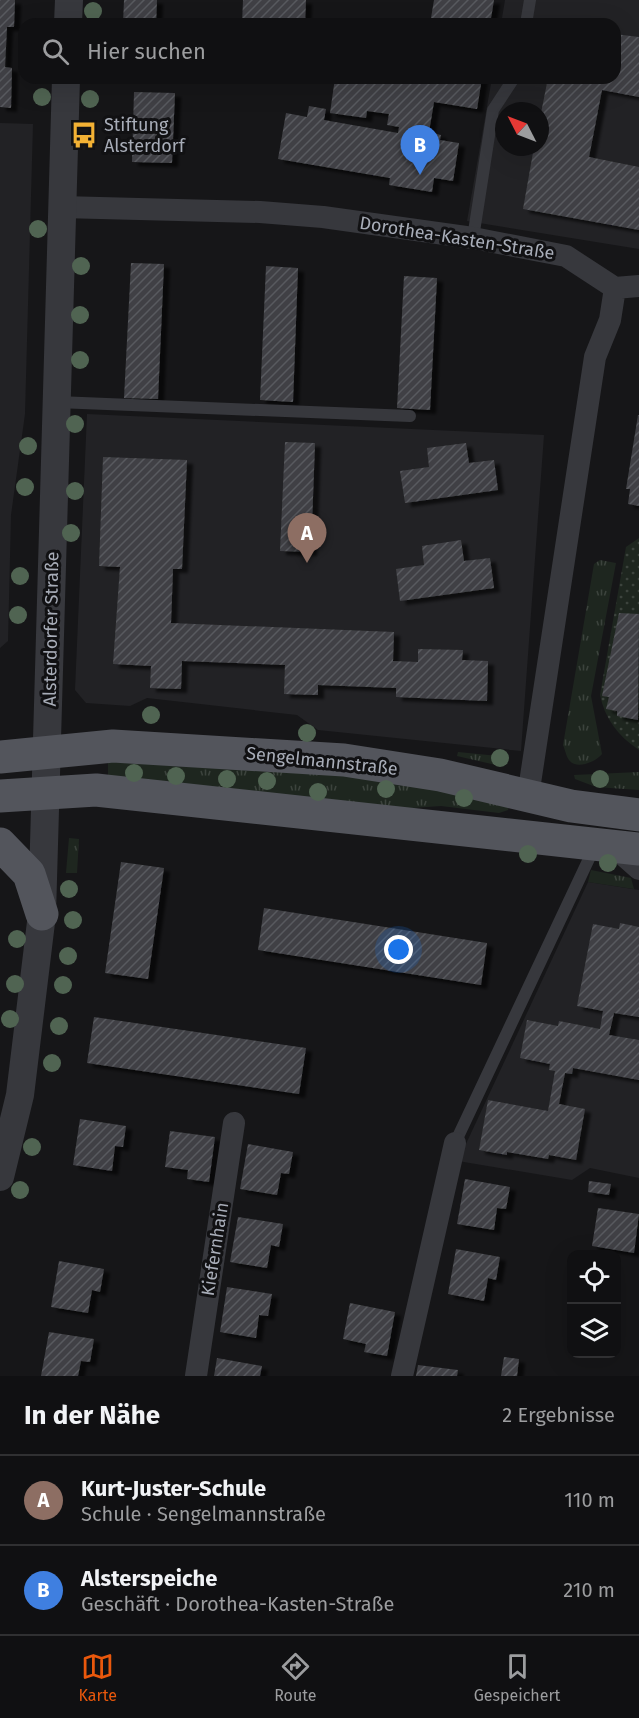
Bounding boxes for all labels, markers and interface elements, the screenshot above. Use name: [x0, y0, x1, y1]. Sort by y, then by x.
search box: [18, 18, 621, 84]
icon: search: [39, 35, 72, 68]
text: Hier suchen: [87, 38, 206, 65]
north arrow: [495, 102, 549, 156]
place label: Stiftung Alsterdorf: [104, 114, 187, 157]
bus stop icon: Stiftung Alsterdorf: [69, 120, 99, 150]
pin: B: [400, 126, 440, 175]
street label: Dorothea-Kasten-Straße: [358, 212, 556, 264]
pin: A: [288, 514, 326, 563]
street label: Alsterdorfer Straße: [39, 551, 63, 707]
street label: Sengelmannstraße: [245, 742, 399, 780]
your location: [384, 935, 413, 964]
street label: Kiefernhain: [197, 1201, 233, 1297]
map controls: [567, 1250, 621, 1358]
button: locate: [567, 1250, 621, 1304]
button: layers: [567, 1304, 621, 1358]
text: In der Nähe: [24, 1400, 160, 1431]
text: 2 Ergebnisse: [502, 1403, 615, 1427]
text: Kurt-Juster-Schule: [81, 1475, 266, 1502]
text: A: [38, 1488, 49, 1512]
text: 110 m: [564, 1488, 615, 1512]
text: Schule · Sengelmannstraße: [81, 1502, 326, 1526]
text: Alsterspeiche: [81, 1565, 217, 1592]
text: B: [37, 1578, 50, 1602]
text: 210 m: [563, 1578, 615, 1602]
text: Geschäft · Dorothea-Kasten-Straße: [81, 1592, 394, 1616]
tab: Karte: [79, 1650, 117, 1705]
tab: Route: [274, 1650, 317, 1705]
tab: Gespeichert: [474, 1650, 560, 1705]

